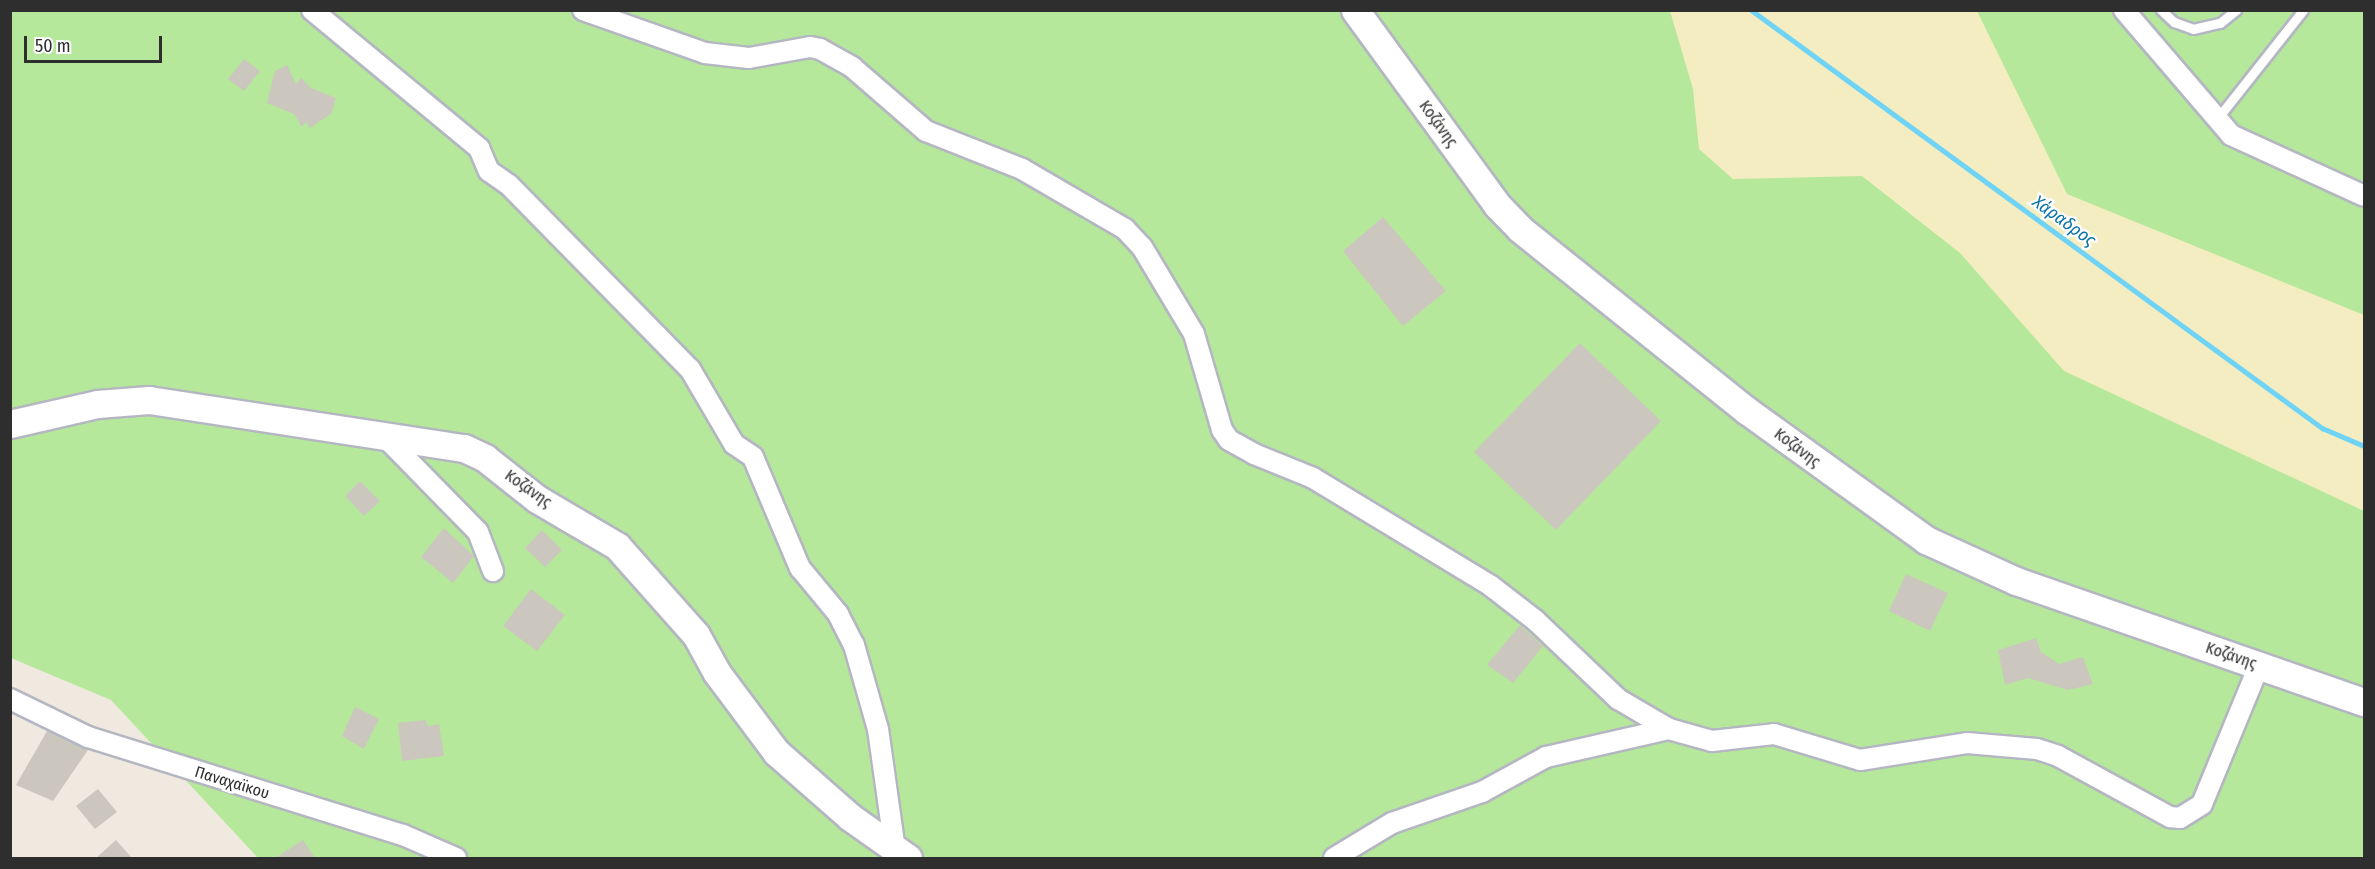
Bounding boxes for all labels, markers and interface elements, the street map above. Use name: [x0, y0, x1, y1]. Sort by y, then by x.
scale bar: [27, 24, 165, 62]
text: 50 m: [35, 35, 71, 57]
street label: Κοζάνης: [1415, 97, 1461, 151]
water label: Χάραδρος: [2028, 191, 2100, 251]
street label: Κοζάνης: [1770, 424, 1824, 472]
street label: Κοζάνης: [501, 466, 555, 512]
street label: Κοζάνης: [2203, 638, 2259, 674]
street label: Παναχαϊκου: [192, 763, 272, 803]

